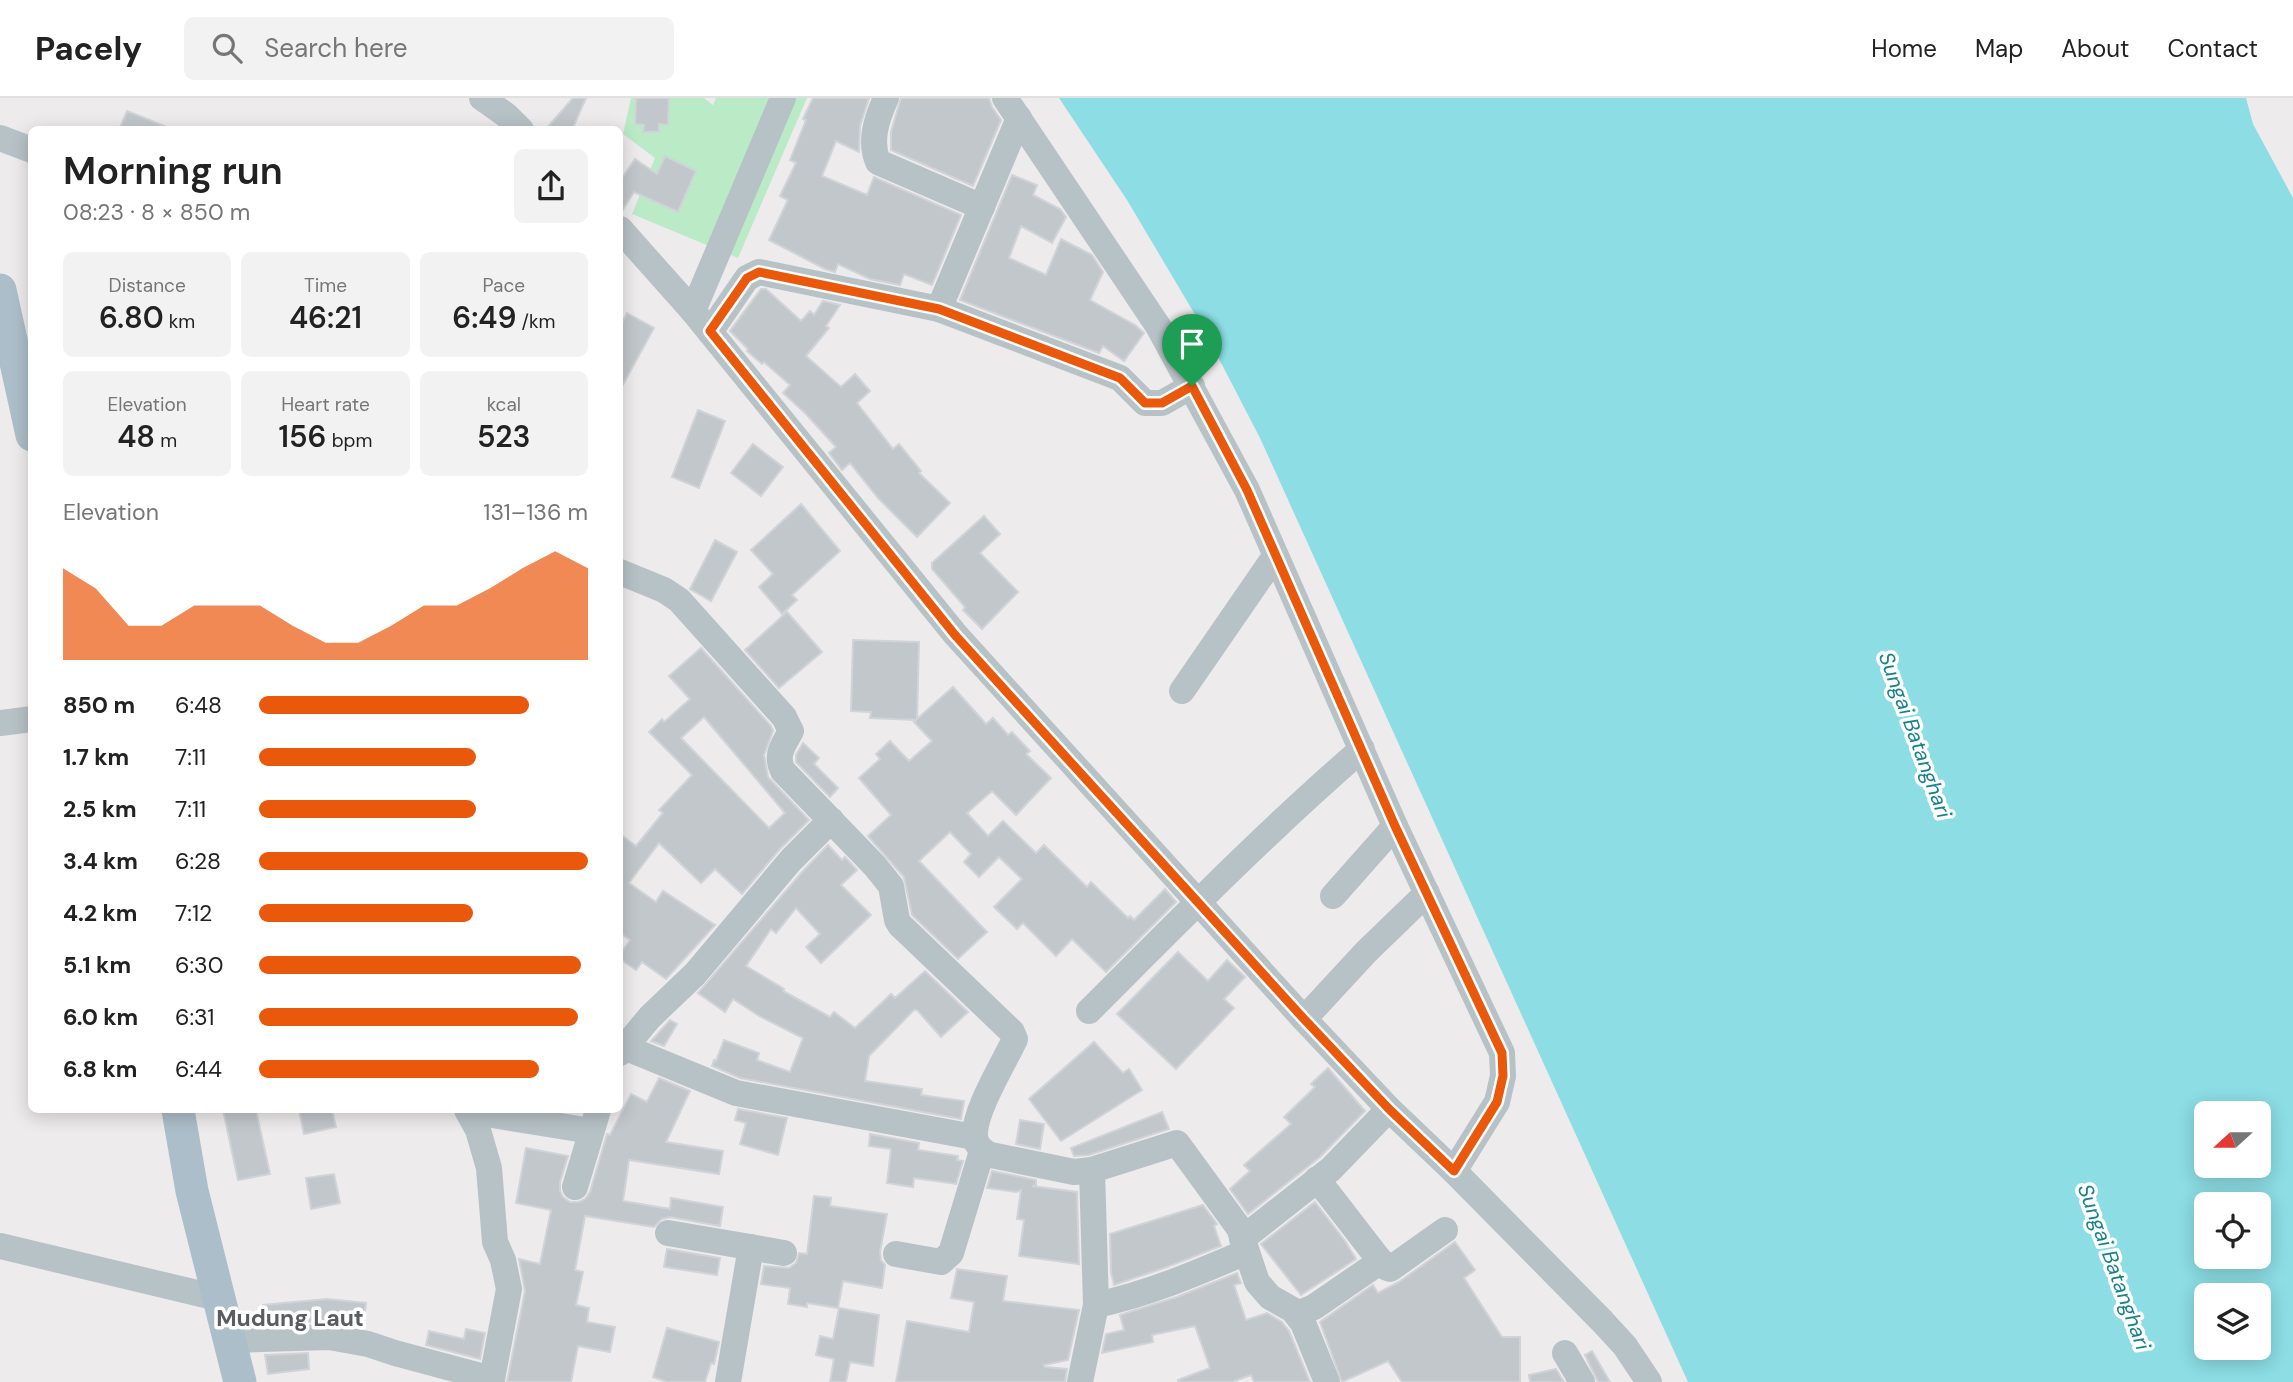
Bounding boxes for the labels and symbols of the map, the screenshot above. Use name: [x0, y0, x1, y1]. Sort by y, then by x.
pin: [1162, 314, 1222, 386]
water label: Sungai Batanghari: [1872, 648, 1958, 823]
north arrow: [2194, 1101, 2272, 1178]
water label: Sungai Batanghari: [2071, 1180, 2157, 1355]
district label: Mudung Laut: [216, 1303, 364, 1333]

